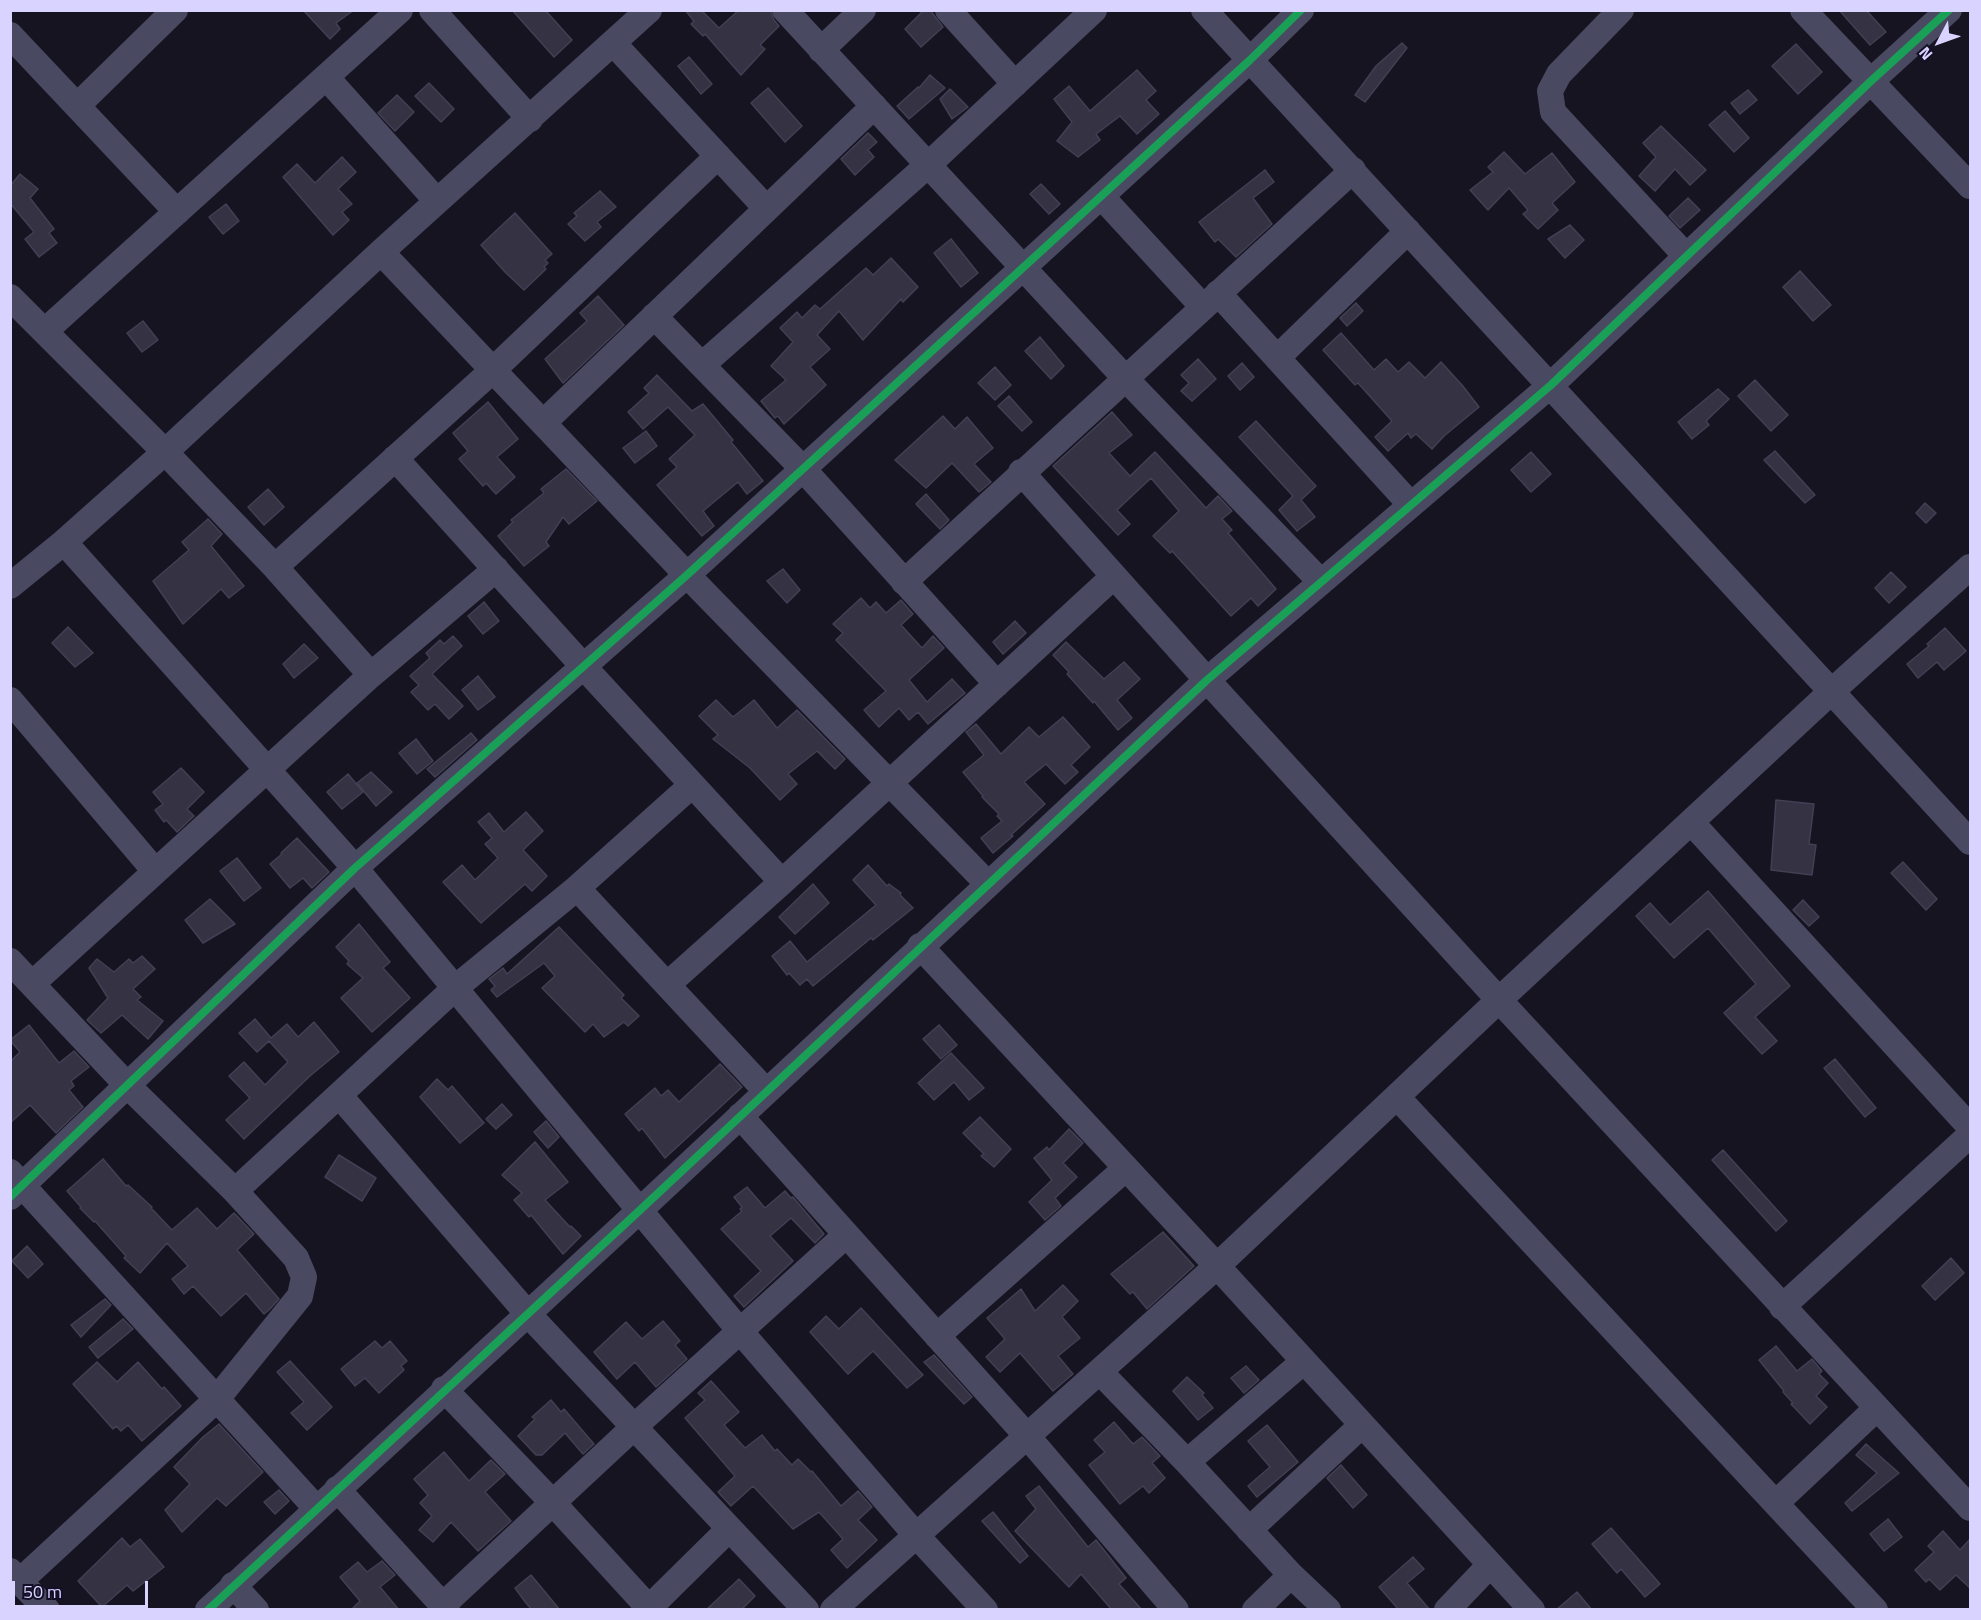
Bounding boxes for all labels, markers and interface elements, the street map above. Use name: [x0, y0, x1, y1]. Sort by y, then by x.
north arrow: [1909, 12, 1969, 72]
text: N: [1913, 42, 1938, 66]
scale bar: [15, 1569, 152, 1607]
text: 50 m: [23, 1578, 62, 1605]

